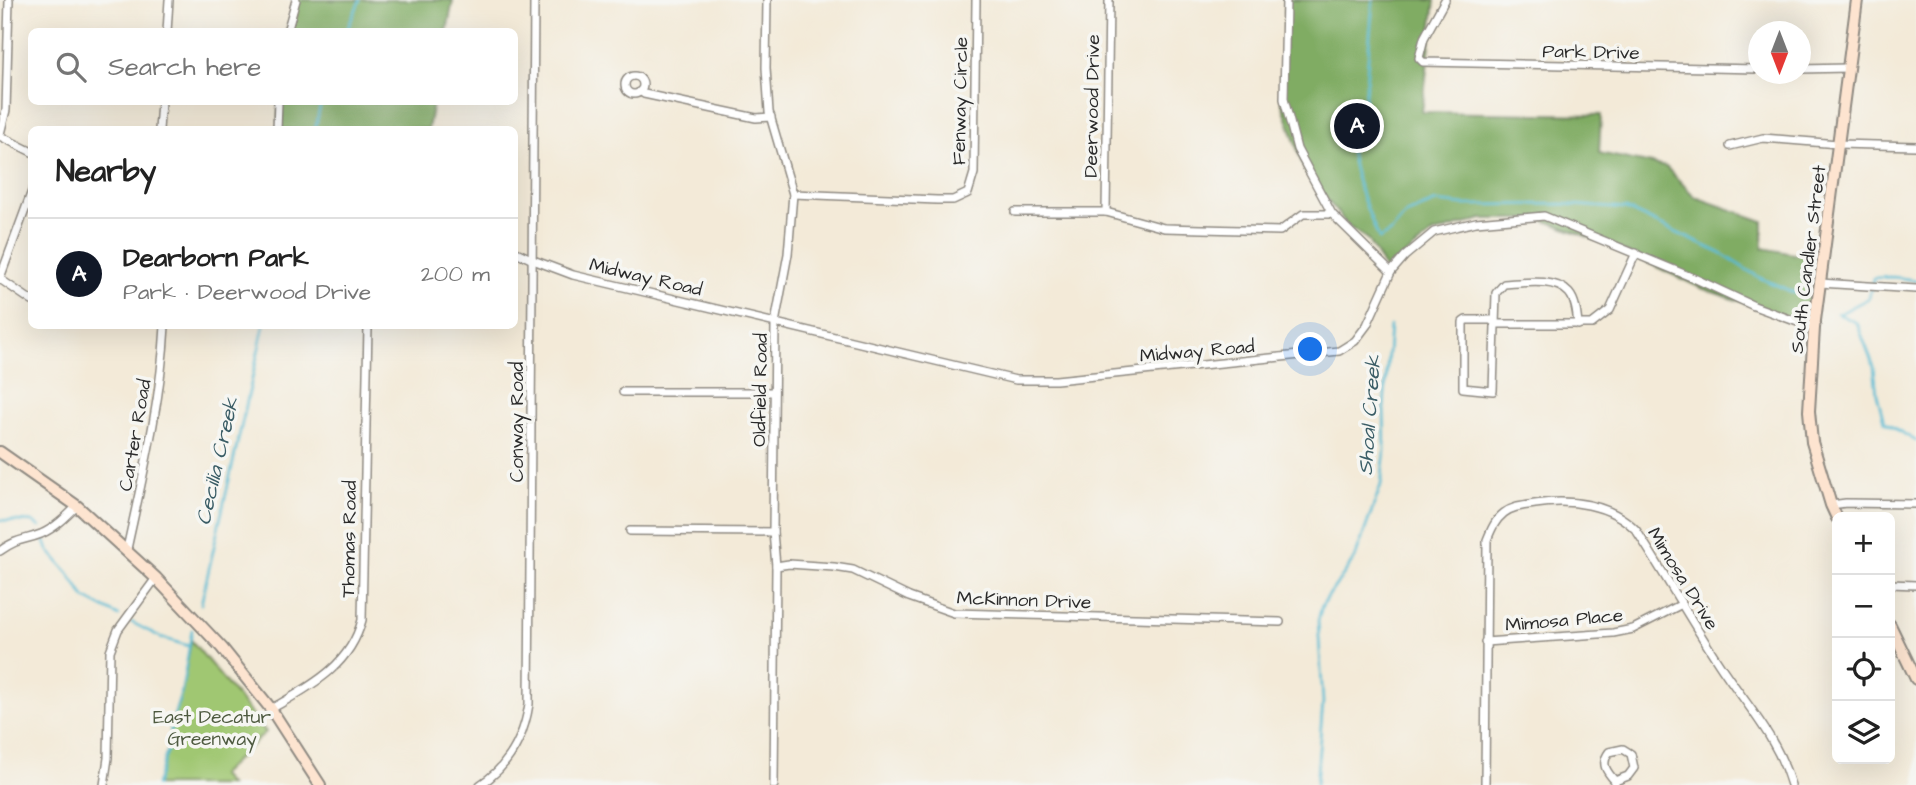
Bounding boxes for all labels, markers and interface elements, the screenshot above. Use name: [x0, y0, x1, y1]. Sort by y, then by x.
north arrow: [1748, 21, 1811, 84]
search box: [28, 28, 518, 105]
street label: Deerwood Drive: [1078, 34, 1107, 178]
street label: Fenway Circle: [946, 37, 976, 165]
street label: Park Drive: [1542, 38, 1640, 67]
icon: search: [52, 48, 90, 86]
text: Search here: [108, 49, 261, 85]
pin: A: [1334, 100, 1380, 152]
text: Nearby: [56, 151, 156, 193]
street label: South Candler Street: [1784, 163, 1833, 355]
text: Dearborn Park: [123, 240, 309, 276]
street label: Midway Road: [586, 251, 705, 305]
text: A: [72, 258, 86, 290]
text: 200 m: [421, 258, 490, 290]
text: Park · Deerwood Drive: [123, 276, 371, 308]
your location: [1293, 332, 1327, 366]
street label: Oldfield Road: [746, 333, 775, 447]
street label: Midway Road: [1139, 333, 1256, 371]
water label: Shoal Creek: [1351, 353, 1388, 476]
street label: Conway Road: [504, 362, 532, 482]
street label: Carter Road: [112, 377, 159, 493]
water label: Cecilia Creek: [189, 393, 247, 528]
street label: Thomas Road: [335, 480, 364, 598]
map controls: [1832, 512, 1895, 764]
button: +: [1832, 512, 1895, 575]
street label: Mimosa Drive: [1640, 522, 1725, 635]
button: −: [1832, 575, 1895, 638]
street label: McKinnon Drive: [956, 585, 1092, 616]
street label: Mimosa Place: [1504, 602, 1624, 639]
button: locate: [1832, 638, 1895, 701]
button: layers: [1832, 701, 1895, 764]
park label: East Decatur Greenway: [153, 704, 271, 754]

